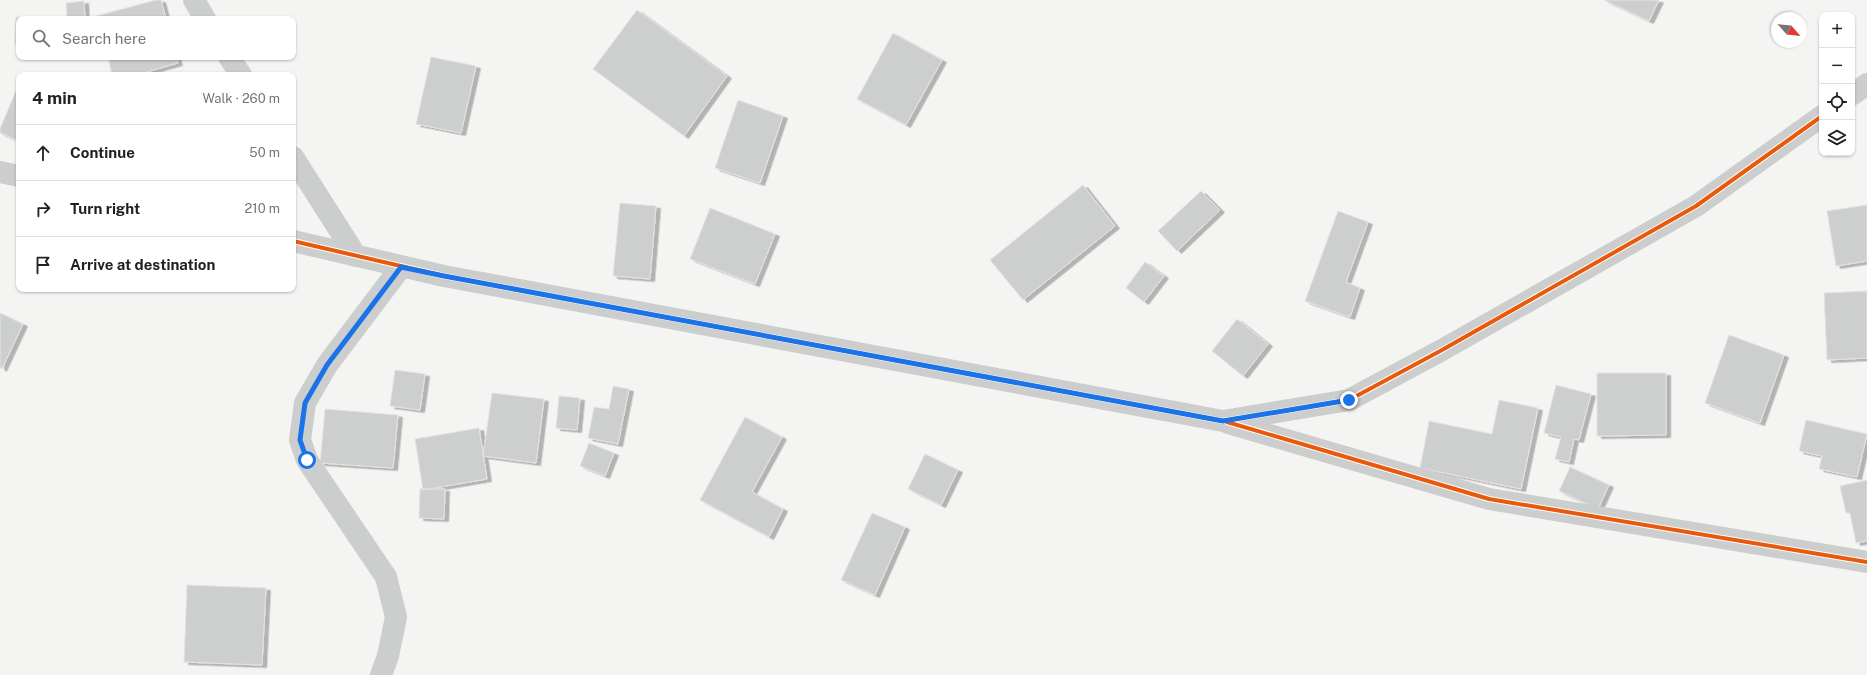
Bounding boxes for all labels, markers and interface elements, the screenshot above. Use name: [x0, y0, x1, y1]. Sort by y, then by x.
north arrow: [1771, 12, 1807, 48]
map controls: [1819, 12, 1855, 156]
button: +: [1819, 12, 1855, 48]
search box: [16, 16, 296, 60]
icon: search: [30, 27, 52, 49]
text: Search here: [62, 30, 146, 47]
button: −: [1819, 48, 1855, 84]
button: locate: [1819, 84, 1855, 120]
text: 4 min: [32, 88, 77, 108]
text: Walk · 260 m: [202, 91, 280, 106]
button: layers: [1819, 120, 1855, 156]
icon: ahead: [32, 142, 54, 164]
text: Continue: [70, 144, 135, 161]
text: 50 m: [249, 145, 280, 160]
icon: right: [32, 198, 54, 220]
text: Turn right: [70, 200, 140, 217]
text: 210 m: [245, 201, 280, 216]
icon: arrive: [32, 254, 54, 276]
text: Arrive at destination: [70, 256, 215, 273]
route end: [1340, 391, 1358, 409]
route start: [298, 451, 316, 469]

